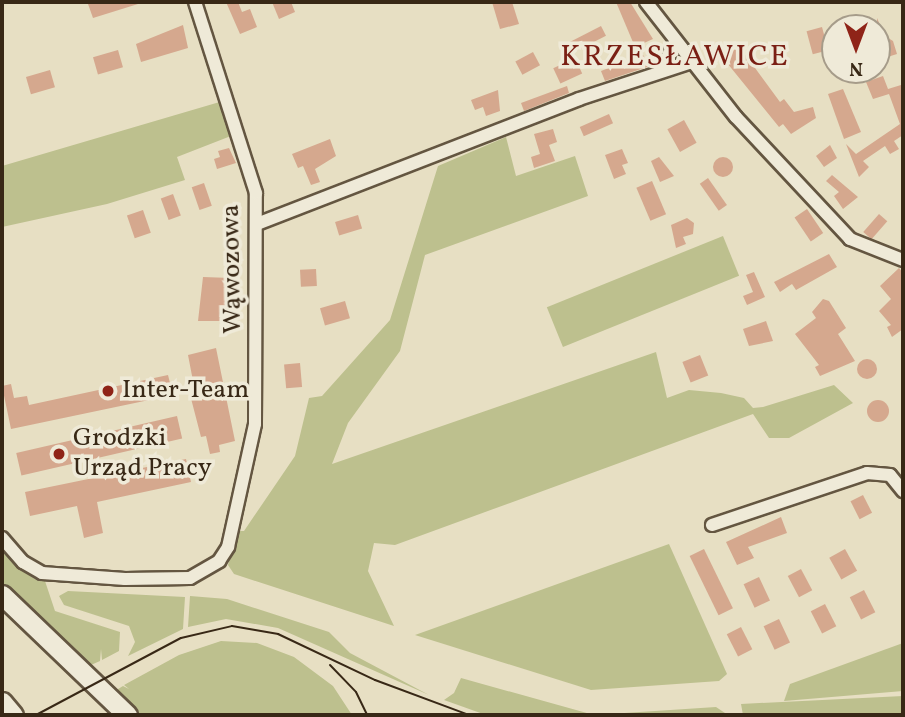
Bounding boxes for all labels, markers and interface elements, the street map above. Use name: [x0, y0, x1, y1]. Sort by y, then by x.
north arrow: [821, 14, 891, 84]
district label: KRZESŁAWICE: [562, 39, 788, 75]
text: N: [849, 55, 863, 81]
street label: Wąwozowa: [216, 204, 250, 334]
place label: Inter-Team: [122, 375, 249, 407]
marker: Inter-Team: [100, 383, 116, 399]
place label: Grodzki Urząd Pracy: [73, 423, 212, 485]
marker: Grodzki Urząd Pracy: [51, 446, 67, 462]

